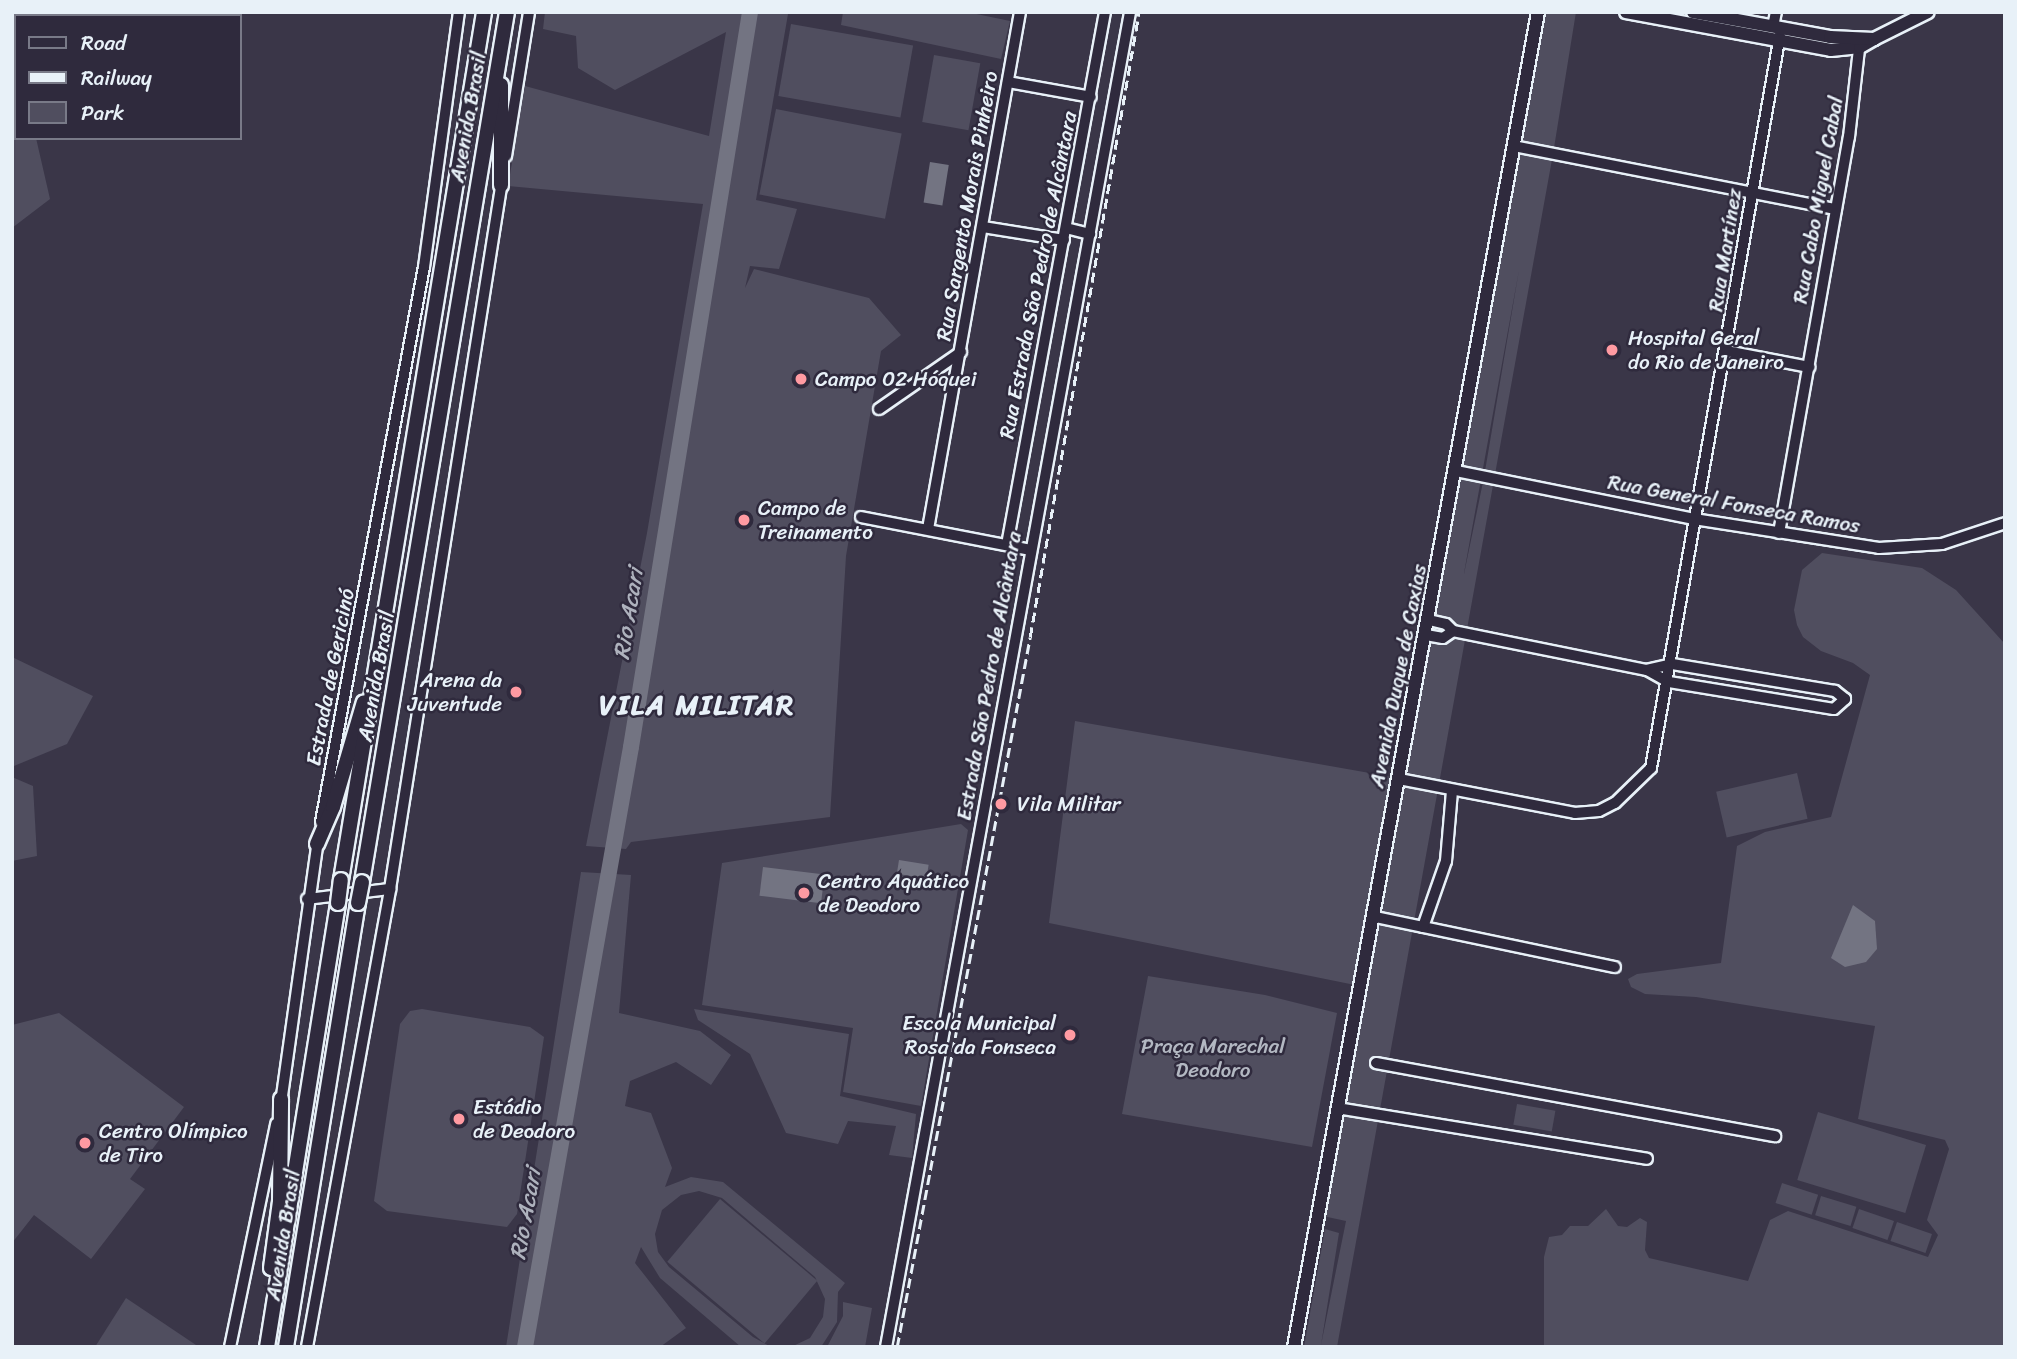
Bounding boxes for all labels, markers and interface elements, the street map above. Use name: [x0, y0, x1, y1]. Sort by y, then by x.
legend: [14, 14, 242, 140]
text: Road: [81, 24, 126, 62]
street label: Avenida Brasil: [444, 50, 492, 184]
text: Railway: [81, 59, 152, 97]
street label: Rua Sargento Morais Pinheiro: [931, 69, 1003, 343]
text: Park: [81, 94, 124, 132]
street label: Rua Cabo Miguel Cabal: [1787, 95, 1849, 305]
street label: Rua Estrada São Pedro de Alcântara: [994, 109, 1082, 441]
street label: Rua Martínez: [1703, 187, 1747, 313]
place label: Hospital Geral do Rio de Janeiro: [1628, 325, 1785, 375]
marker: Hospital Geral do Rio de Janeiro: [1602, 340, 1622, 360]
place label: Campo 02 Hóquei: [815, 366, 976, 392]
marker: Campo 02 Hóquei: [793, 371, 809, 387]
street label: Rua General Fonseca Ramos: [1605, 469, 1863, 539]
place label: Campo de Treinamento: [758, 495, 873, 545]
marker: Campo de Treinamento: [736, 512, 752, 528]
street label: Estrada São Pedro de Alcântara: [951, 529, 1027, 823]
street label: Avenida Duque de Caxias: [1364, 562, 1432, 790]
water label: Rio Acari: [608, 566, 650, 662]
street label: Estrada de Gericinó: [300, 586, 360, 768]
street label: Avenida Brasil: [352, 609, 400, 743]
place label: Arena da Juventude: [407, 667, 502, 717]
marker: Arena da Juventude: [508, 684, 524, 700]
district label: VILA MILITAR: [603, 688, 791, 722]
place label: Vila Militar: [1017, 791, 1120, 817]
marker: Vila Militar: [991, 794, 1011, 814]
place label: Centro Aquático de Deodoro: [818, 868, 969, 918]
marker: Centro Aquático de Deodoro: [796, 885, 812, 901]
place label: Escola Municipal Rosa da Fonseca: [902, 1010, 1056, 1060]
marker: Escola Municipal Rosa da Fonseca: [1062, 1027, 1078, 1043]
park label: Praça Marechal Deodoro: [1141, 1033, 1285, 1083]
place label: Estádio de Deodoro: [473, 1094, 575, 1144]
marker: Estádio de Deodoro: [451, 1111, 467, 1127]
place label: Centro Olímpico de Tiro: [99, 1118, 248, 1168]
marker: Centro Olímpico de Tiro: [77, 1135, 93, 1151]
water label: Rio Acari: [504, 1166, 548, 1262]
street label: Avenida Brasil: [260, 1168, 306, 1302]

